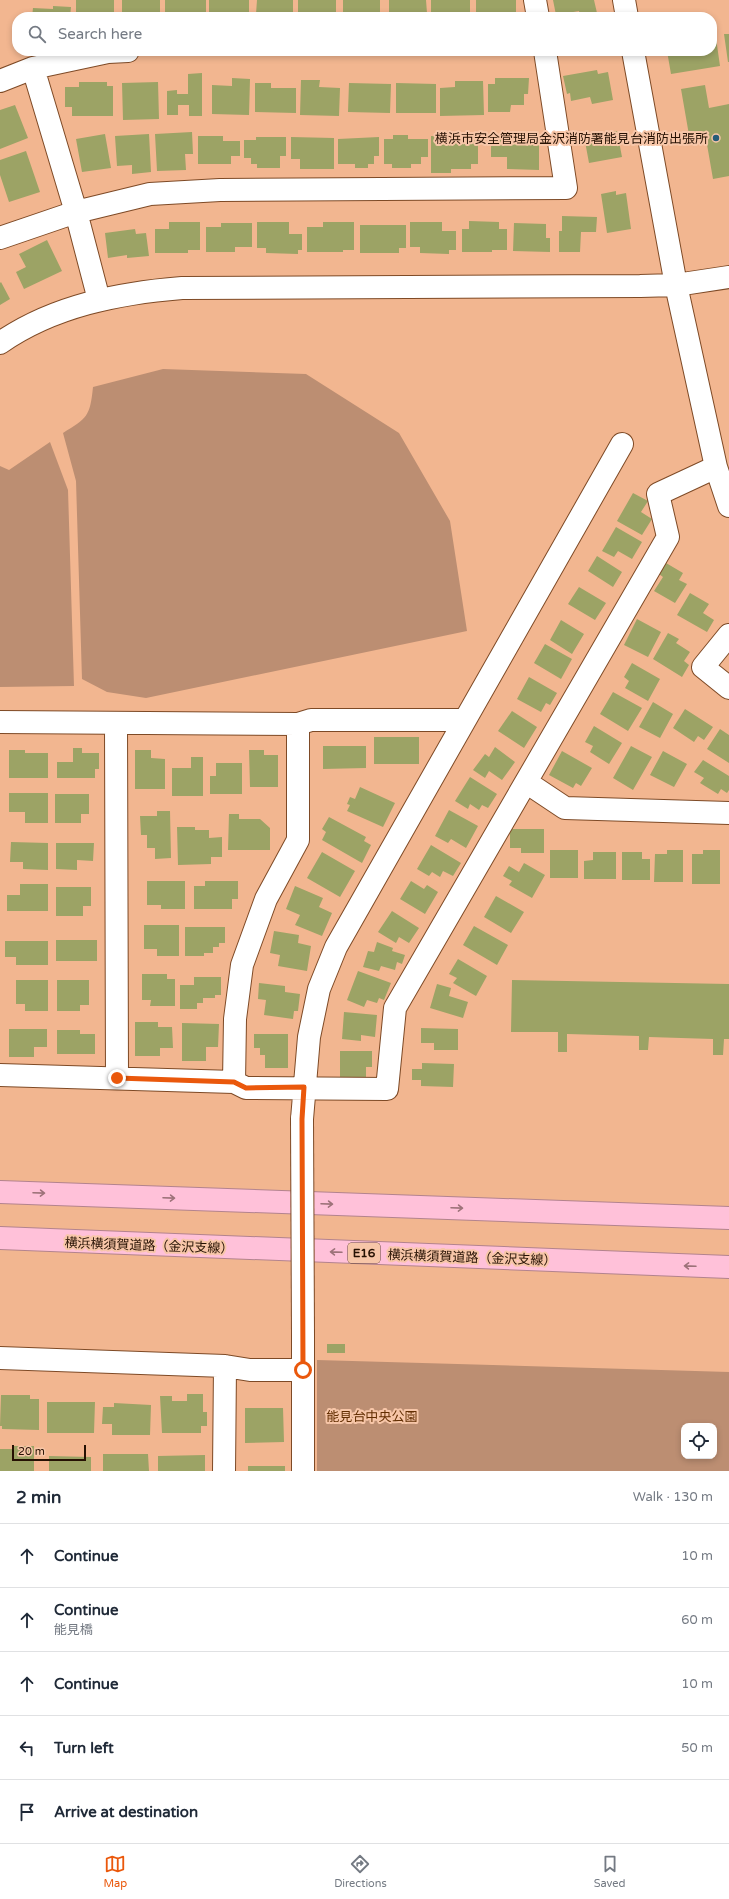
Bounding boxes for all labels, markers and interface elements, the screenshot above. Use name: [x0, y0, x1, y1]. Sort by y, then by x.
search box: [12, 12, 717, 56]
icon: search: [26, 23, 48, 45]
text: Search here: [58, 25, 142, 43]
place label: 横浜市安全管理局金沢消防署能見台消防出張所: [435, 131, 708, 147]
marker: 横浜市安全管理局金沢消防署能見台消防出張所: [711, 133, 721, 143]
route end: [108, 1069, 126, 1087]
one-way arrow: [32, 1190, 45, 1197]
one-way arrow: [162, 1194, 175, 1202]
one-way arrow: [320, 1200, 333, 1208]
one-way arrow: [450, 1205, 463, 1212]
street label: 横浜横須賀道路（金沢支線）: [64, 1235, 234, 1257]
road number: E16: [348, 1243, 380, 1263]
street label: 横浜横須賀道路（金沢支線）: [387, 1247, 557, 1269]
one-way arrow: [330, 1248, 343, 1256]
one-way arrow: [684, 1262, 697, 1269]
route start: [294, 1361, 312, 1379]
park label: 能見台中央公園: [326, 1409, 418, 1425]
map controls: [681, 1423, 717, 1459]
button: locate: [681, 1423, 717, 1459]
scale bar: [12, 1443, 86, 1462]
text: 20 m: [18, 1445, 45, 1458]
text: 2 min: [16, 1487, 61, 1508]
text: Walk · 130 m: [633, 1489, 713, 1505]
icon: ahead: [16, 1545, 38, 1567]
text: Continue: [54, 1547, 118, 1565]
text: 10 m: [681, 1548, 713, 1564]
text: Continue: [54, 1601, 118, 1619]
icon: ahead: [16, 1609, 38, 1631]
text: 60 m: [681, 1612, 713, 1628]
text: 能見橋: [54, 1622, 93, 1638]
icon: ahead: [16, 1673, 38, 1695]
text: Continue: [54, 1675, 118, 1693]
text: 10 m: [681, 1676, 713, 1692]
icon: left: [16, 1737, 38, 1759]
text: Turn left: [54, 1739, 114, 1757]
text: 50 m: [681, 1740, 713, 1756]
icon: arrive: [16, 1801, 38, 1823]
text: Arrive at destination: [54, 1803, 198, 1821]
tab: Map: [103, 1853, 127, 1890]
tab: Directions: [334, 1853, 387, 1890]
tab: Saved: [594, 1853, 626, 1890]

